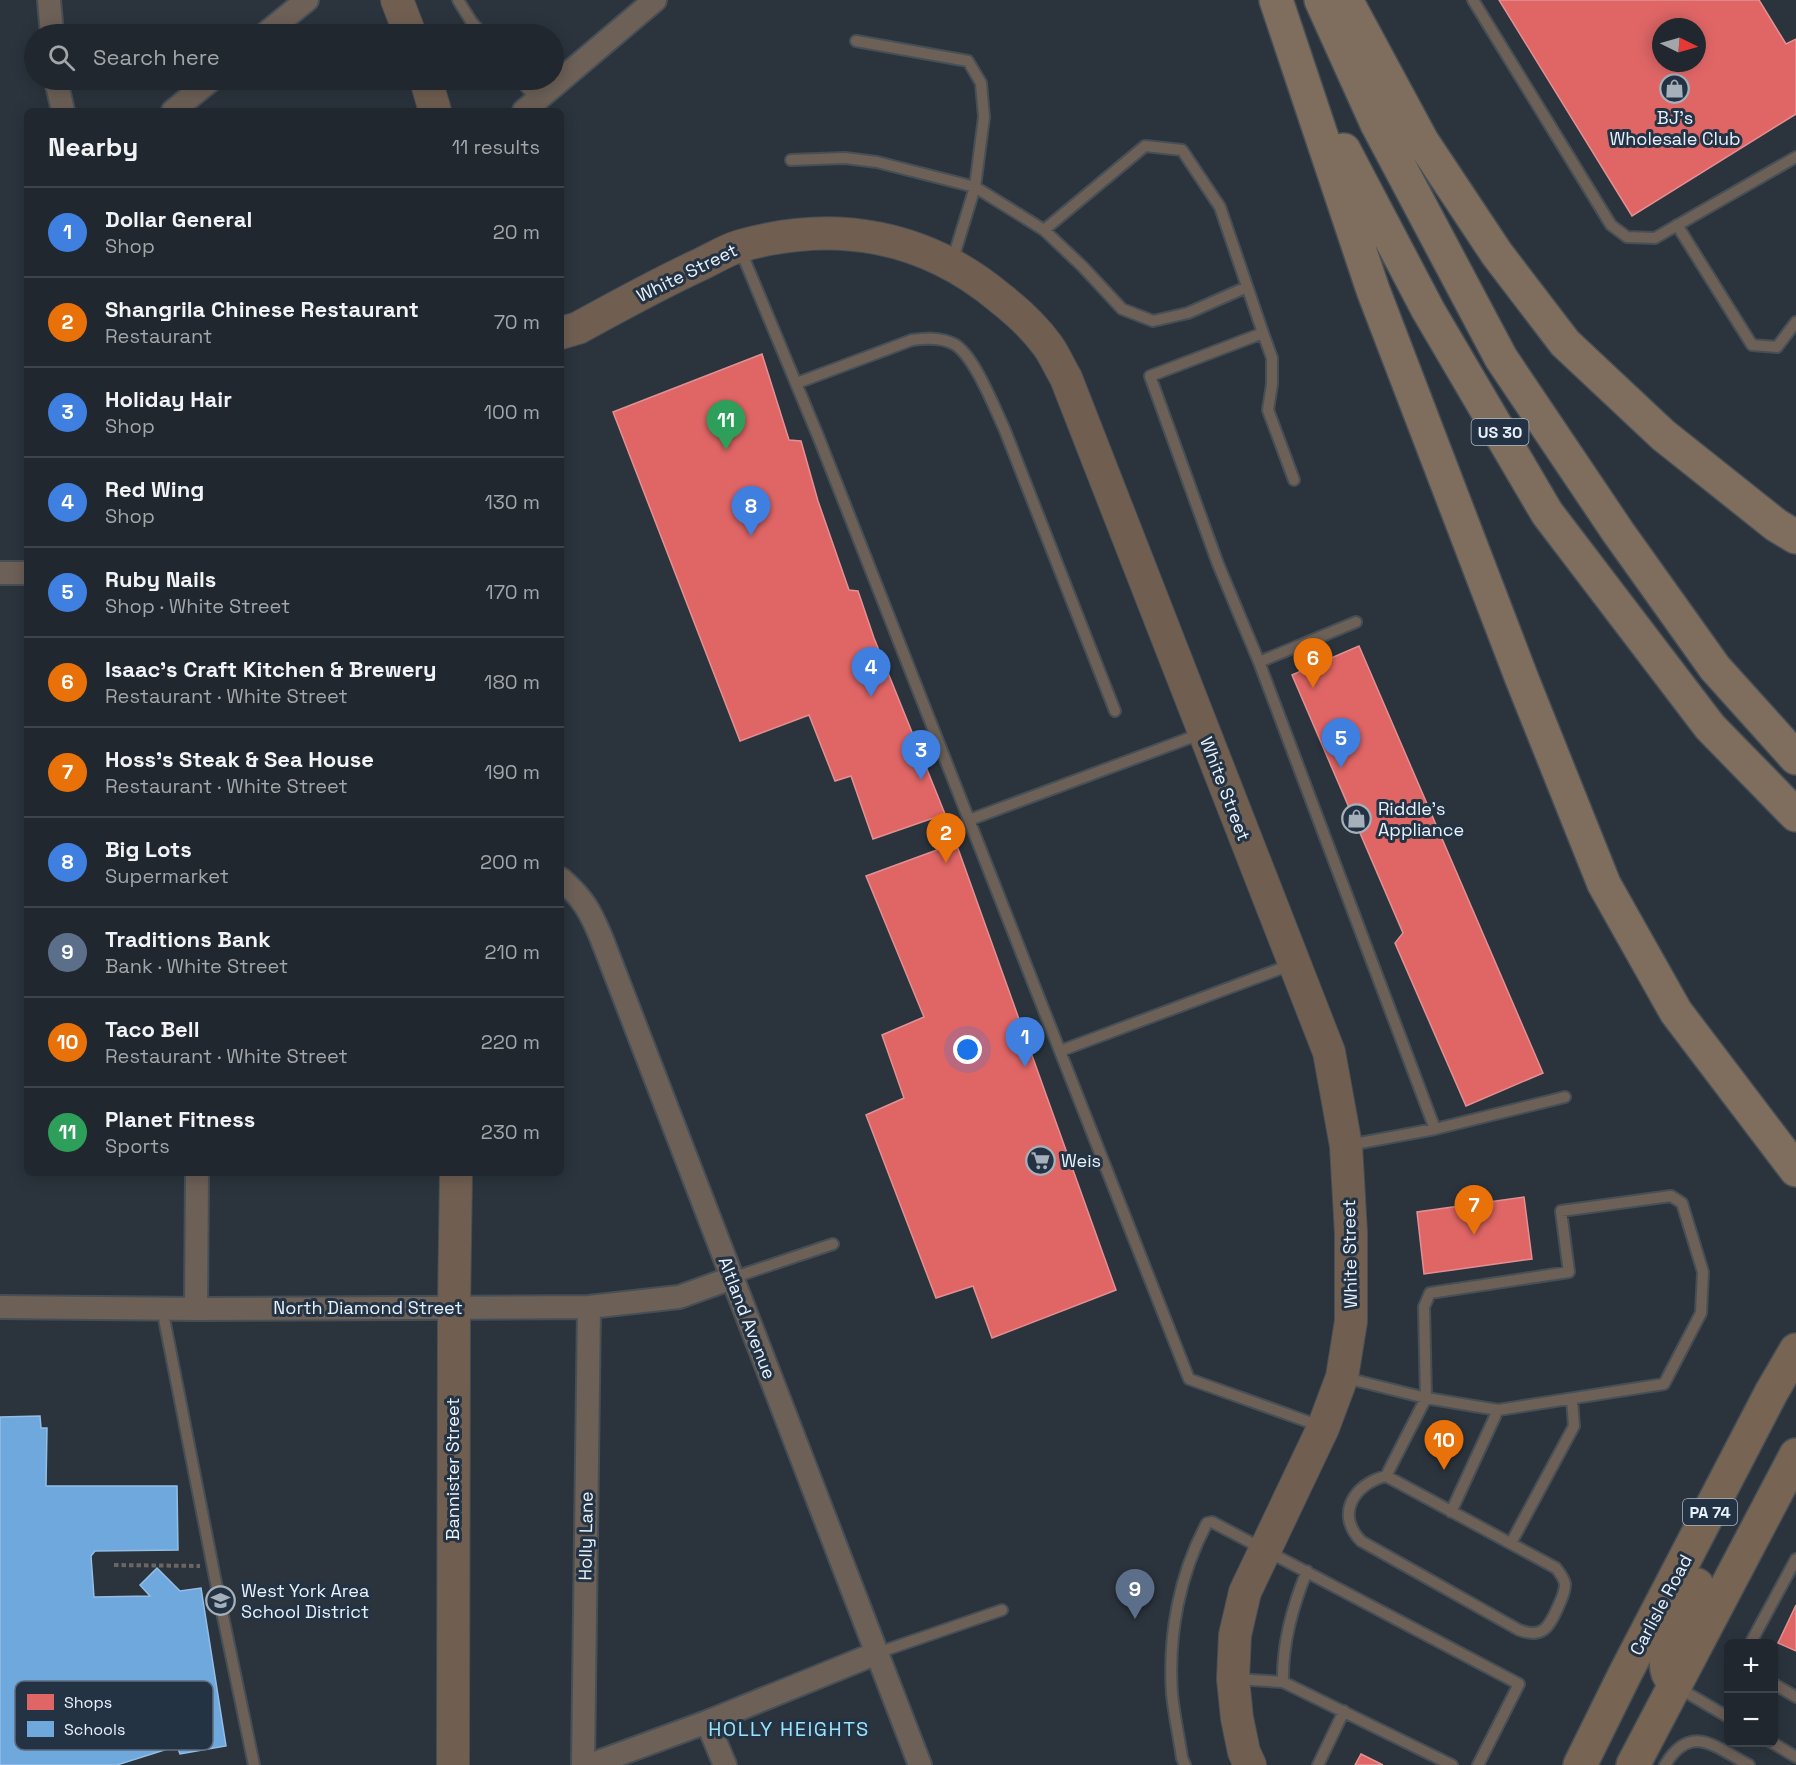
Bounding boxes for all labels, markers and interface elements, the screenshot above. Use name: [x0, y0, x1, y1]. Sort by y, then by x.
north arrow: [1652, 18, 1706, 72]
search box: [24, 24, 564, 90]
icon: search: [45, 41, 78, 74]
text: Search here: [93, 43, 220, 71]
shop icon: BJ's Wholesale Club: [1659, 73, 1691, 105]
place label: BJ's Wholesale Club: [1609, 106, 1741, 150]
text: Nearby: [48, 130, 138, 164]
text: 11 results: [452, 134, 540, 160]
text: Dollar General: [105, 205, 252, 233]
text: 1: [63, 219, 72, 245]
text: 20 m: [493, 219, 540, 245]
text: Shop: [105, 233, 155, 259]
street label: White Street: [633, 238, 741, 307]
text: Shangrila Chinese Restaurant: [105, 295, 419, 323]
text: 2: [62, 309, 73, 335]
text: 70 m: [494, 309, 540, 335]
text: Restaurant: [105, 323, 212, 349]
text: Holiday Hair: [105, 385, 232, 413]
text: 3: [61, 399, 74, 425]
text: 100 m: [484, 399, 540, 425]
pin: 11: [706, 400, 746, 450]
text: Shop: [105, 413, 155, 439]
road number: US 30: [1472, 419, 1528, 445]
text: Red Wing: [105, 475, 204, 503]
pin: 8: [732, 486, 771, 536]
text: 4: [61, 489, 74, 515]
text: 130 m: [484, 489, 540, 515]
text: Shop: [105, 503, 155, 529]
text: Ruby Nails: [105, 565, 216, 593]
text: 5: [62, 579, 74, 605]
text: 170 m: [485, 579, 540, 605]
text: Shop · White Street: [105, 593, 290, 619]
pin: 6: [1294, 638, 1332, 688]
pin: 4: [852, 648, 890, 697]
text: Isaac's Craft Kitchen & Brewery: [105, 655, 437, 683]
text: 6: [61, 669, 74, 695]
text: 180 m: [484, 669, 540, 695]
text: Restaurant · White Street: [105, 683, 348, 709]
pin: 5: [1322, 718, 1360, 768]
pin: 3: [902, 730, 940, 780]
street label: White Street: [1195, 734, 1256, 844]
text: Hoss's Steak & Sea House: [105, 745, 374, 773]
text: 7: [62, 759, 73, 785]
text: 190 m: [484, 759, 540, 785]
text: Restaurant · White Street: [105, 773, 348, 799]
place label: Riddle's Appliance: [1378, 797, 1464, 841]
shop icon: Riddle's Appliance: [1341, 803, 1373, 835]
pin: 2: [926, 814, 966, 863]
text: Big Lots: [105, 835, 192, 863]
text: 8: [62, 849, 74, 875]
text: 200 m: [480, 849, 540, 875]
text: Supermarket: [105, 863, 229, 889]
text: Traditions Bank: [105, 925, 271, 953]
text: 9: [61, 939, 74, 965]
text: 210 m: [484, 939, 540, 965]
text: Bank · White Street: [105, 953, 288, 979]
text: Taco Bell: [105, 1015, 200, 1043]
pin: 1: [1006, 1018, 1044, 1067]
text: 10: [57, 1029, 79, 1055]
text: 220 m: [481, 1029, 540, 1055]
your location: [953, 1035, 982, 1064]
text: Restaurant · White Street: [105, 1043, 348, 1069]
text: Planet Fitness: [105, 1105, 255, 1133]
text: 11: [58, 1119, 77, 1145]
text: 230 m: [481, 1119, 540, 1145]
text: Sports: [105, 1133, 170, 1159]
supermarket icon: Weis: [1024, 1145, 1056, 1177]
place label: Weis: [1061, 1149, 1101, 1172]
pin: 7: [1454, 1186, 1494, 1235]
street label: White Street: [1337, 1199, 1362, 1309]
street label: Altland Avenue: [714, 1253, 781, 1382]
street label: North Diamond Street: [273, 1296, 463, 1319]
street label: Bannister Street: [441, 1397, 464, 1541]
pin: 10: [1424, 1420, 1464, 1470]
street label: Holly Lane: [573, 1491, 598, 1581]
road number: PA 74: [1683, 1499, 1737, 1525]
street label: Carlisle Road: [1624, 1550, 1697, 1659]
pin: 9: [1116, 1570, 1154, 1619]
place label: West York Area School District: [241, 1579, 369, 1623]
school or university icon: West York Area School District: [204, 1585, 236, 1617]
map controls: [1724, 1639, 1778, 1747]
button: +: [1724, 1639, 1778, 1693]
legend: [15, 1681, 213, 1750]
text: Shops: [64, 1692, 112, 1713]
button: −: [1724, 1693, 1778, 1747]
district label: HOLLY HEIGHTS: [708, 1716, 870, 1742]
text: Schools: [64, 1719, 125, 1740]

